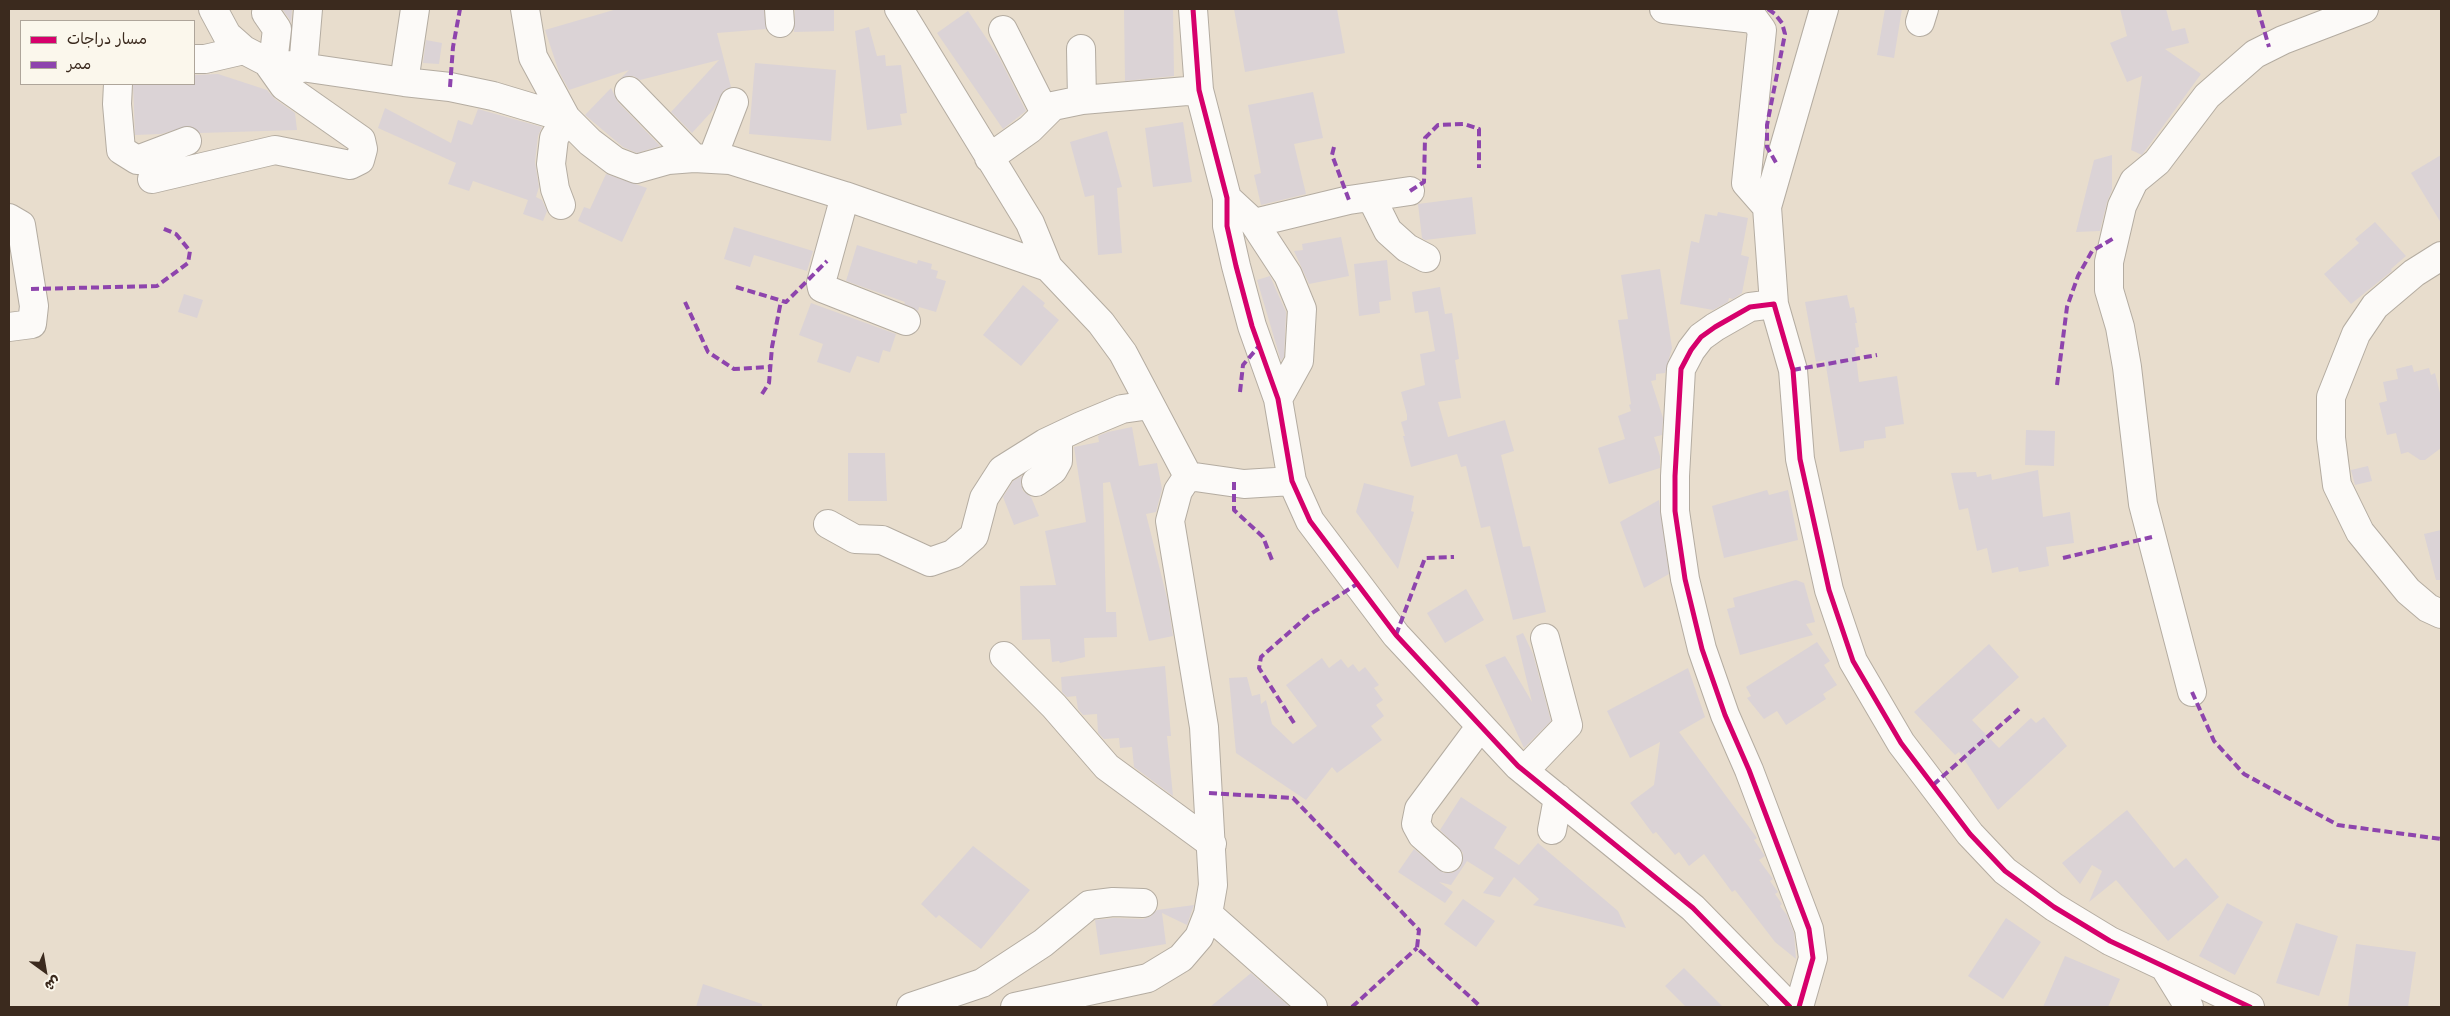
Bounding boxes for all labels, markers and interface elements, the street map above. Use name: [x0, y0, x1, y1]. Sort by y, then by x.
legend: [20, 20, 195, 85]
text: مسار دراجات: [67, 28, 147, 48]
text: ممر: [67, 53, 91, 73]
north arrow: [20, 946, 70, 996]
text: ش: [42, 972, 65, 996]

